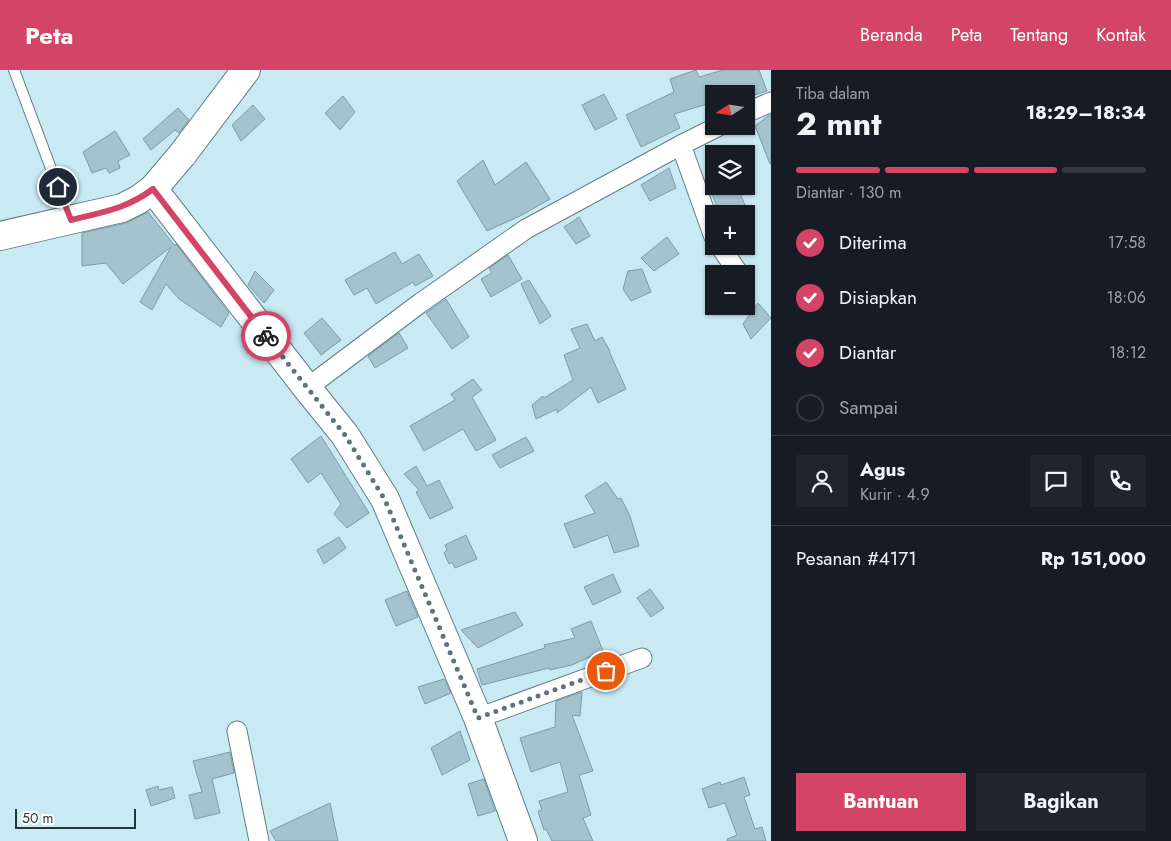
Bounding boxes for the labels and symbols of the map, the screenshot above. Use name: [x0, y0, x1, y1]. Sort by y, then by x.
north arrow: [705, 85, 755, 135]
pin: [37, 166, 79, 208]
courier: [241, 311, 291, 361]
pin: [585, 650, 627, 692]
scale bar: [15, 806, 136, 829]

